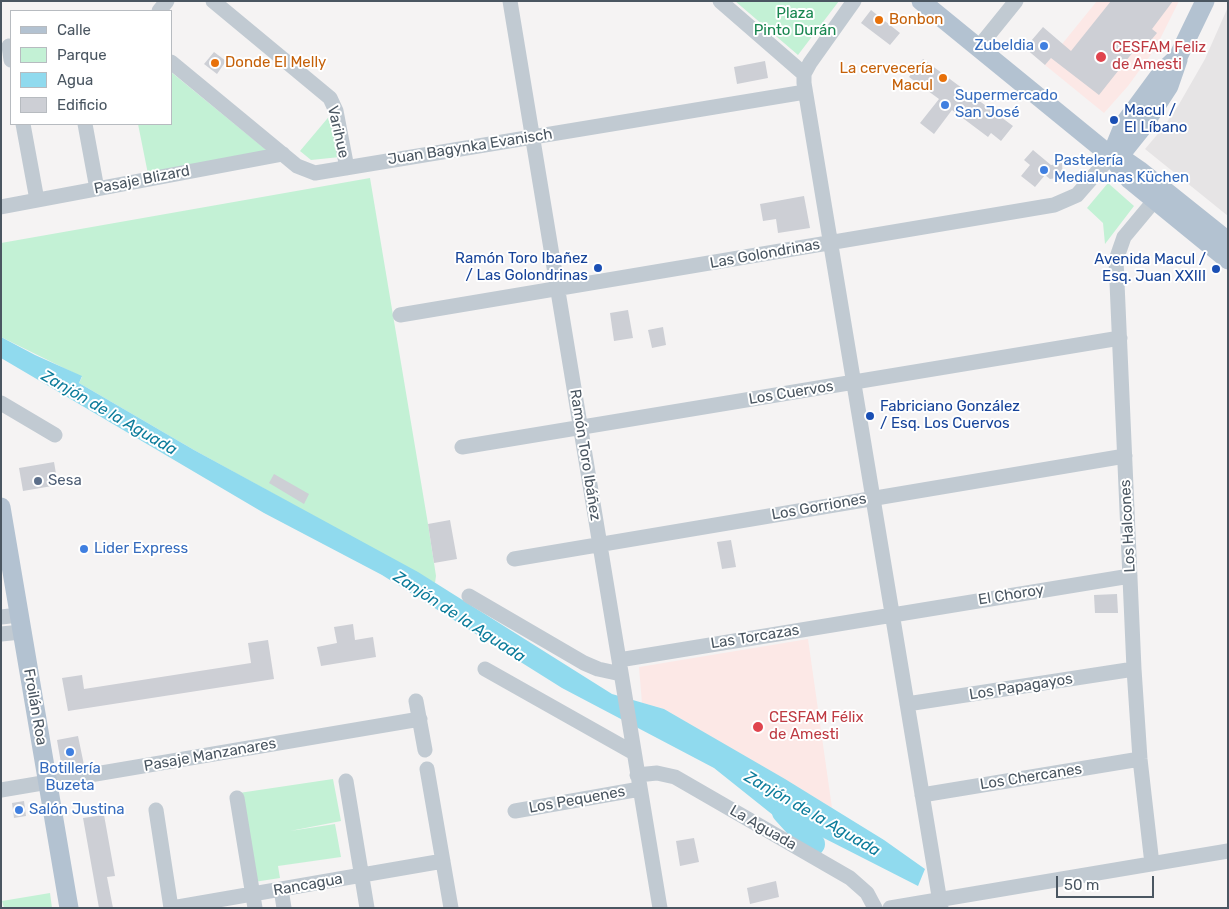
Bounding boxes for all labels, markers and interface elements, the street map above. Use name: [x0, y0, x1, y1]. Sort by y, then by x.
park label: Plaza Pinto Durán: [754, 5, 836, 40]
legend: [10, 10, 172, 125]
place label: Bonbon: [889, 11, 943, 29]
marker: Bonbon: [873, 14, 885, 26]
text: Calle: [57, 21, 91, 39]
place label: Zubeldia: [974, 37, 1034, 55]
place label: CESFAM Feliz de Amesti: [1112, 39, 1206, 74]
marker: Zubeldia: [1038, 40, 1050, 52]
text: Parque: [57, 46, 107, 64]
marker: CESFAM Feliz de Amesti: [1094, 50, 1108, 64]
place label: Donde El Melly: [225, 54, 326, 72]
marker: Donde El Melly: [209, 57, 221, 69]
place label: La cervecería Macul: [839, 60, 933, 95]
text: Agua: [57, 71, 93, 89]
marker: La cervecería Macul: [937, 72, 949, 84]
place label: Supermercado San José: [955, 87, 1058, 122]
text: Edificio: [57, 96, 107, 114]
marker: Supermercado San José: [939, 99, 951, 111]
place label: Macul / El Líbano: [1124, 102, 1187, 137]
street label: Varihue: [323, 104, 353, 160]
marker: Macul / El Líbano: [1108, 114, 1120, 126]
street label: Juan Bagynka Evanisch: [386, 125, 554, 169]
place label: Pastelería Medialunas Küchen: [1054, 152, 1189, 187]
street label: Pasaje Blizard: [92, 162, 192, 198]
marker: Pastelería Medialunas Küchen: [1038, 164, 1050, 176]
street label: Las Golondrinas: [709, 235, 821, 273]
place label: Ramón Toro Ibañez / Las Golondrinas: [455, 250, 588, 285]
place label: Avenida Macul / Esq. Juan XXIII: [1094, 251, 1206, 286]
marker: Ramón Toro Ibañez / Las Golondrinas: [592, 262, 604, 274]
marker: Avenida Macul / Esq. Juan XXIII: [1210, 263, 1222, 275]
water label: Zanjón de la Aguada: [38, 366, 180, 460]
street label: Los Cuervos: [747, 377, 835, 409]
street label: Ramón Toro Ibáñez: [566, 388, 604, 522]
place label: Fabriciano González / Esq. Los Cuervos: [880, 398, 1020, 433]
marker: Fabriciano González / Esq. Los Cuervos: [864, 410, 876, 422]
place label: Sesa: [48, 472, 82, 490]
marker: Sesa: [32, 475, 44, 487]
street label: Los Halcones: [1117, 479, 1139, 573]
street label: Los Gorriones: [770, 490, 868, 524]
place label: Lider Express: [94, 540, 188, 558]
marker: Lider Express: [78, 543, 90, 555]
water label: Zanjón de la Aguada: [389, 567, 529, 667]
street label: El Choroy: [977, 581, 1045, 609]
street label: Las Torcazas: [709, 621, 801, 653]
street label: Froilán Roa: [19, 667, 51, 747]
street label: Los Papagayos: [968, 670, 1074, 704]
place label: CESFAM Félix de Amesti: [769, 709, 864, 744]
marker: CESFAM Félix de Amesti: [751, 720, 765, 734]
street label: Pasaje Manzanares: [143, 735, 277, 775]
marker: Botillería Buzeta: [64, 746, 76, 758]
place label: Botillería Buzeta: [39, 760, 101, 795]
street label: Los Chercanes: [979, 760, 1083, 794]
water label: Zanjón de la Aguada: [741, 767, 883, 861]
street label: Los Pequenes: [527, 783, 627, 817]
place label: Salón Justina: [29, 801, 125, 819]
street label: La Aguada: [727, 802, 799, 854]
marker: Salón Justina: [13, 804, 25, 816]
scale bar: [1059, 866, 1156, 898]
street label: Rancagua: [272, 870, 344, 900]
text: 50 m: [1064, 876, 1099, 894]

